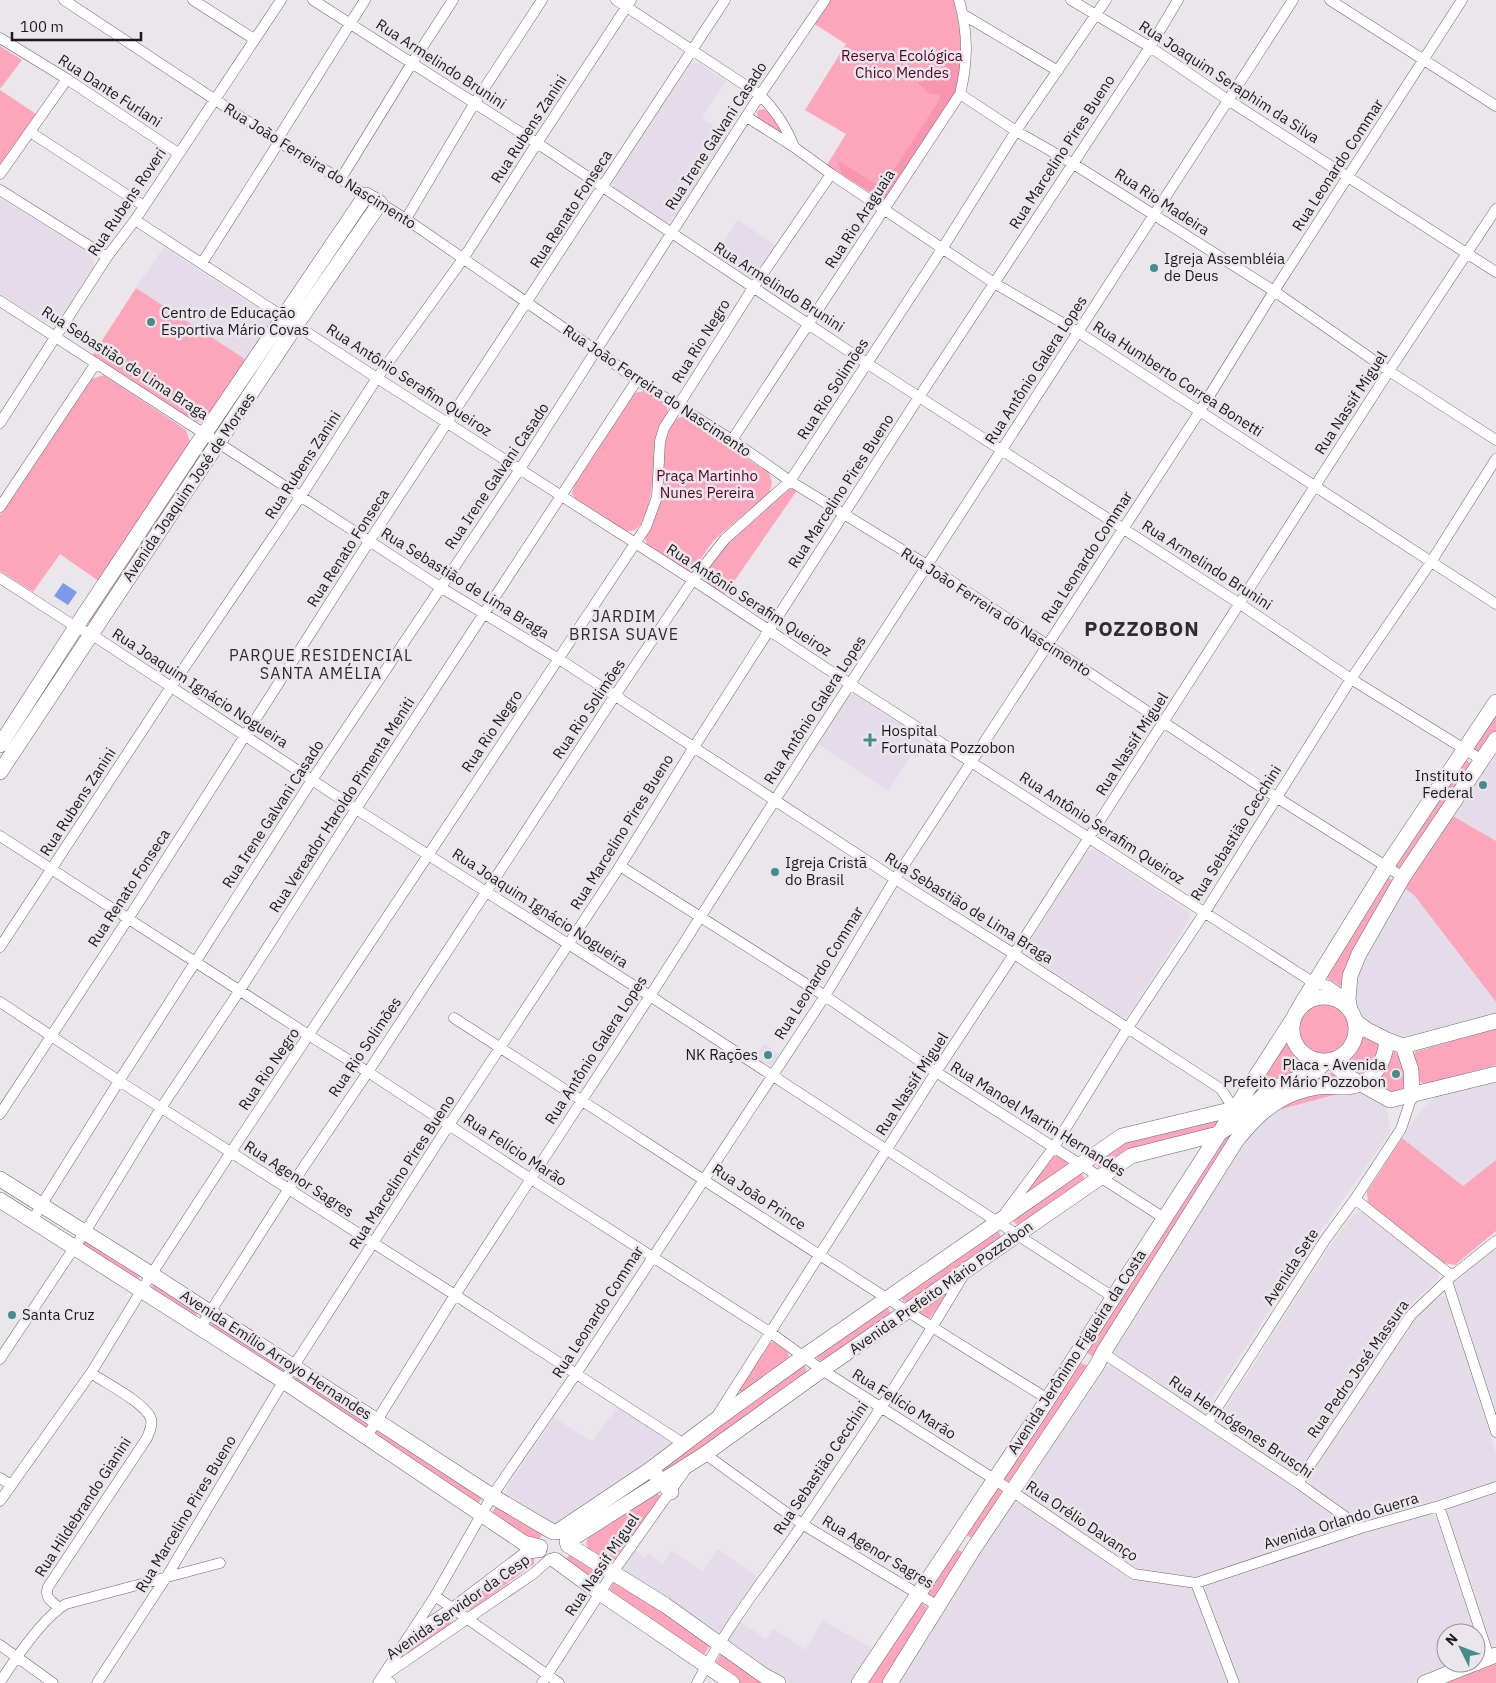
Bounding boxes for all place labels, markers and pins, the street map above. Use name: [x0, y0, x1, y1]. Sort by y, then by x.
place label: Igreja Assembléia de Deus: [1164, 249, 1285, 285]
marker: Igreja Assembléia de Deus: [1148, 262, 1160, 274]
place label: Centro de Educação Esportiva Mário Covas: [161, 303, 309, 339]
marker: Centro de Educação Esportiva Mário Covas: [145, 316, 157, 328]
place label: Hospital Fortunata Pozzobon: [881, 721, 1015, 757]
marker: Hospital Fortunata Pozzobon: [863, 733, 877, 747]
place label: Instituto Federal: [1415, 766, 1473, 802]
marker: Instituto Federal: [1477, 779, 1489, 791]
place label: Igreja Cristã do Brasil: [785, 853, 867, 889]
marker: Igreja Cristã do Brasil: [769, 866, 781, 878]
place label: NK Rações: [685, 1045, 758, 1064]
marker: NK Rações: [762, 1049, 774, 1061]
place label: Placa - Avenida Prefeito Mário Pozzobon: [1223, 1055, 1386, 1091]
marker: Placa - Avenida Prefeito Mário Pozzobon: [1390, 1068, 1402, 1080]
place label: Santa Cruz: [22, 1305, 94, 1324]
marker: Santa Cruz: [6, 1309, 18, 1321]

